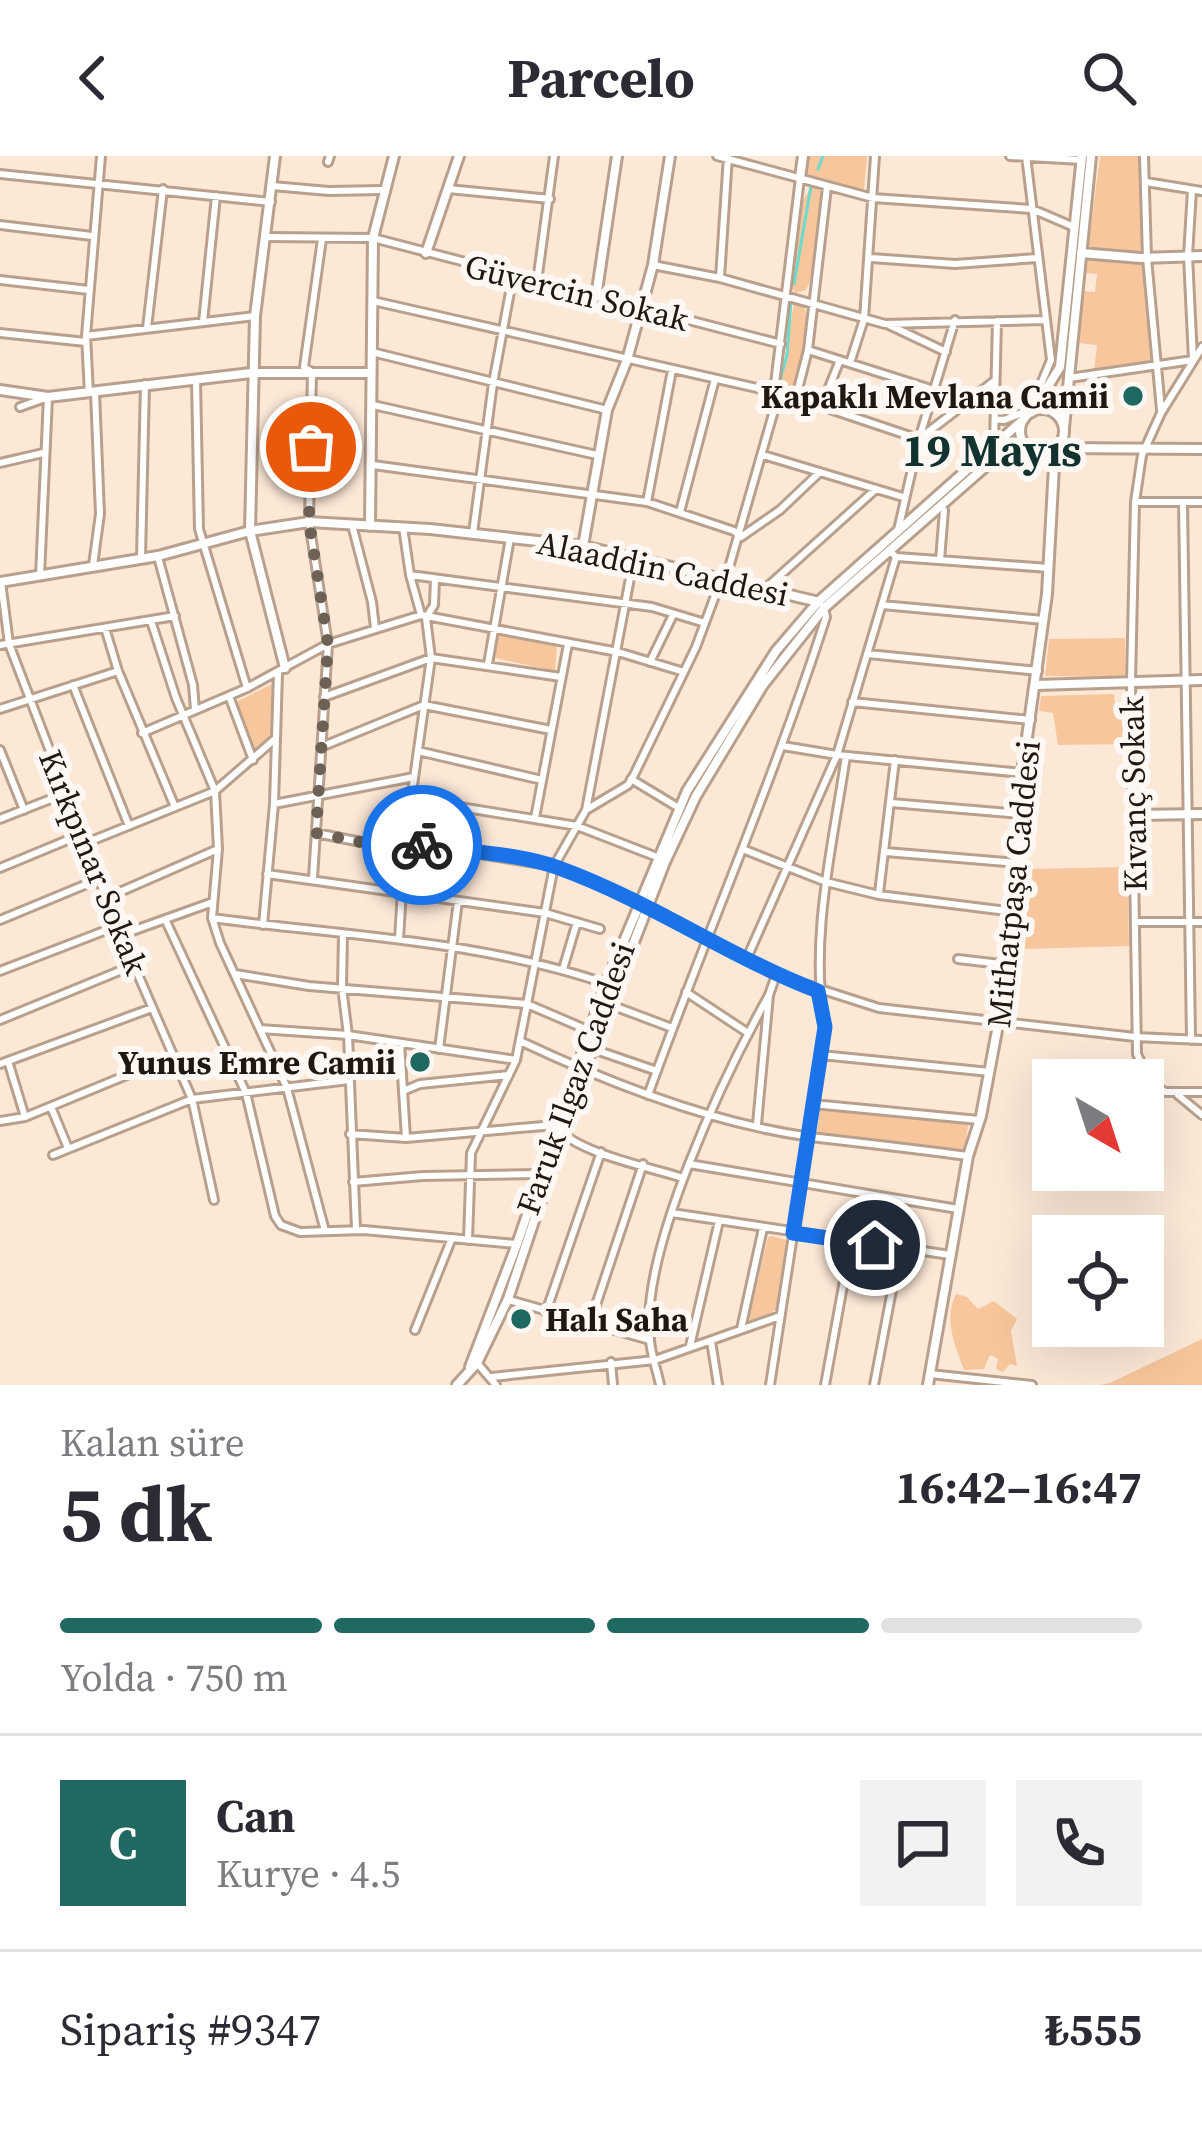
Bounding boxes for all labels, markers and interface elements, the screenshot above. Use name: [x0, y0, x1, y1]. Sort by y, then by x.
text: Parcelo: [507, 41, 695, 115]
icon: back: [60, 45, 126, 111]
icon: search: [1076, 45, 1142, 111]
street label: Güvercin Sokak: [460, 243, 694, 342]
place label: Kapaklı Mevlana Camii: [761, 374, 1109, 419]
marker: Kapaklı Mevlana Camii: [1120, 383, 1146, 409]
pin: [260, 396, 362, 498]
icon: bag: [278, 414, 344, 480]
district label: 19 Mayıs: [902, 419, 1082, 481]
street label: Alaaddin Caddesi: [533, 520, 793, 617]
street label: Kıvanç Sokak: [1109, 695, 1158, 892]
street label: Mithatpaşa Caddesi: [976, 738, 1051, 1030]
street label: Kırkpınar Sokak: [28, 743, 159, 982]
courier: [362, 785, 482, 905]
icon: bike: [389, 812, 455, 878]
street label: Faruk Ilgaz Caddesi: [505, 936, 646, 1221]
place label: Yunus Emre Camii: [118, 1040, 396, 1085]
marker: Yunus Emre Camii: [407, 1049, 433, 1075]
north arrow: [1032, 1059, 1164, 1191]
map controls: [1032, 1059, 1164, 1347]
pin: [824, 1194, 926, 1296]
icon: home: [842, 1212, 908, 1278]
button: locate: [1032, 1215, 1164, 1347]
place label: Halı Saha: [545, 1297, 689, 1342]
marker: Halı Saha: [508, 1306, 534, 1332]
text: Kalan süre: [60, 1416, 245, 1469]
text: 16:42–16:47: [896, 1456, 1142, 1518]
text: 5 dk: [60, 1460, 212, 1567]
text: Yolda · 750 m: [60, 1651, 288, 1704]
button: chat: [860, 1780, 986, 1906]
button: phone: [1016, 1780, 1142, 1906]
text: Can: [216, 1785, 296, 1847]
text: C: [109, 1812, 137, 1874]
text: Kurye · 4.5: [216, 1847, 400, 1900]
text: Sipariş #9347: [60, 1998, 321, 2060]
text: ₺555: [1044, 1998, 1142, 2060]

